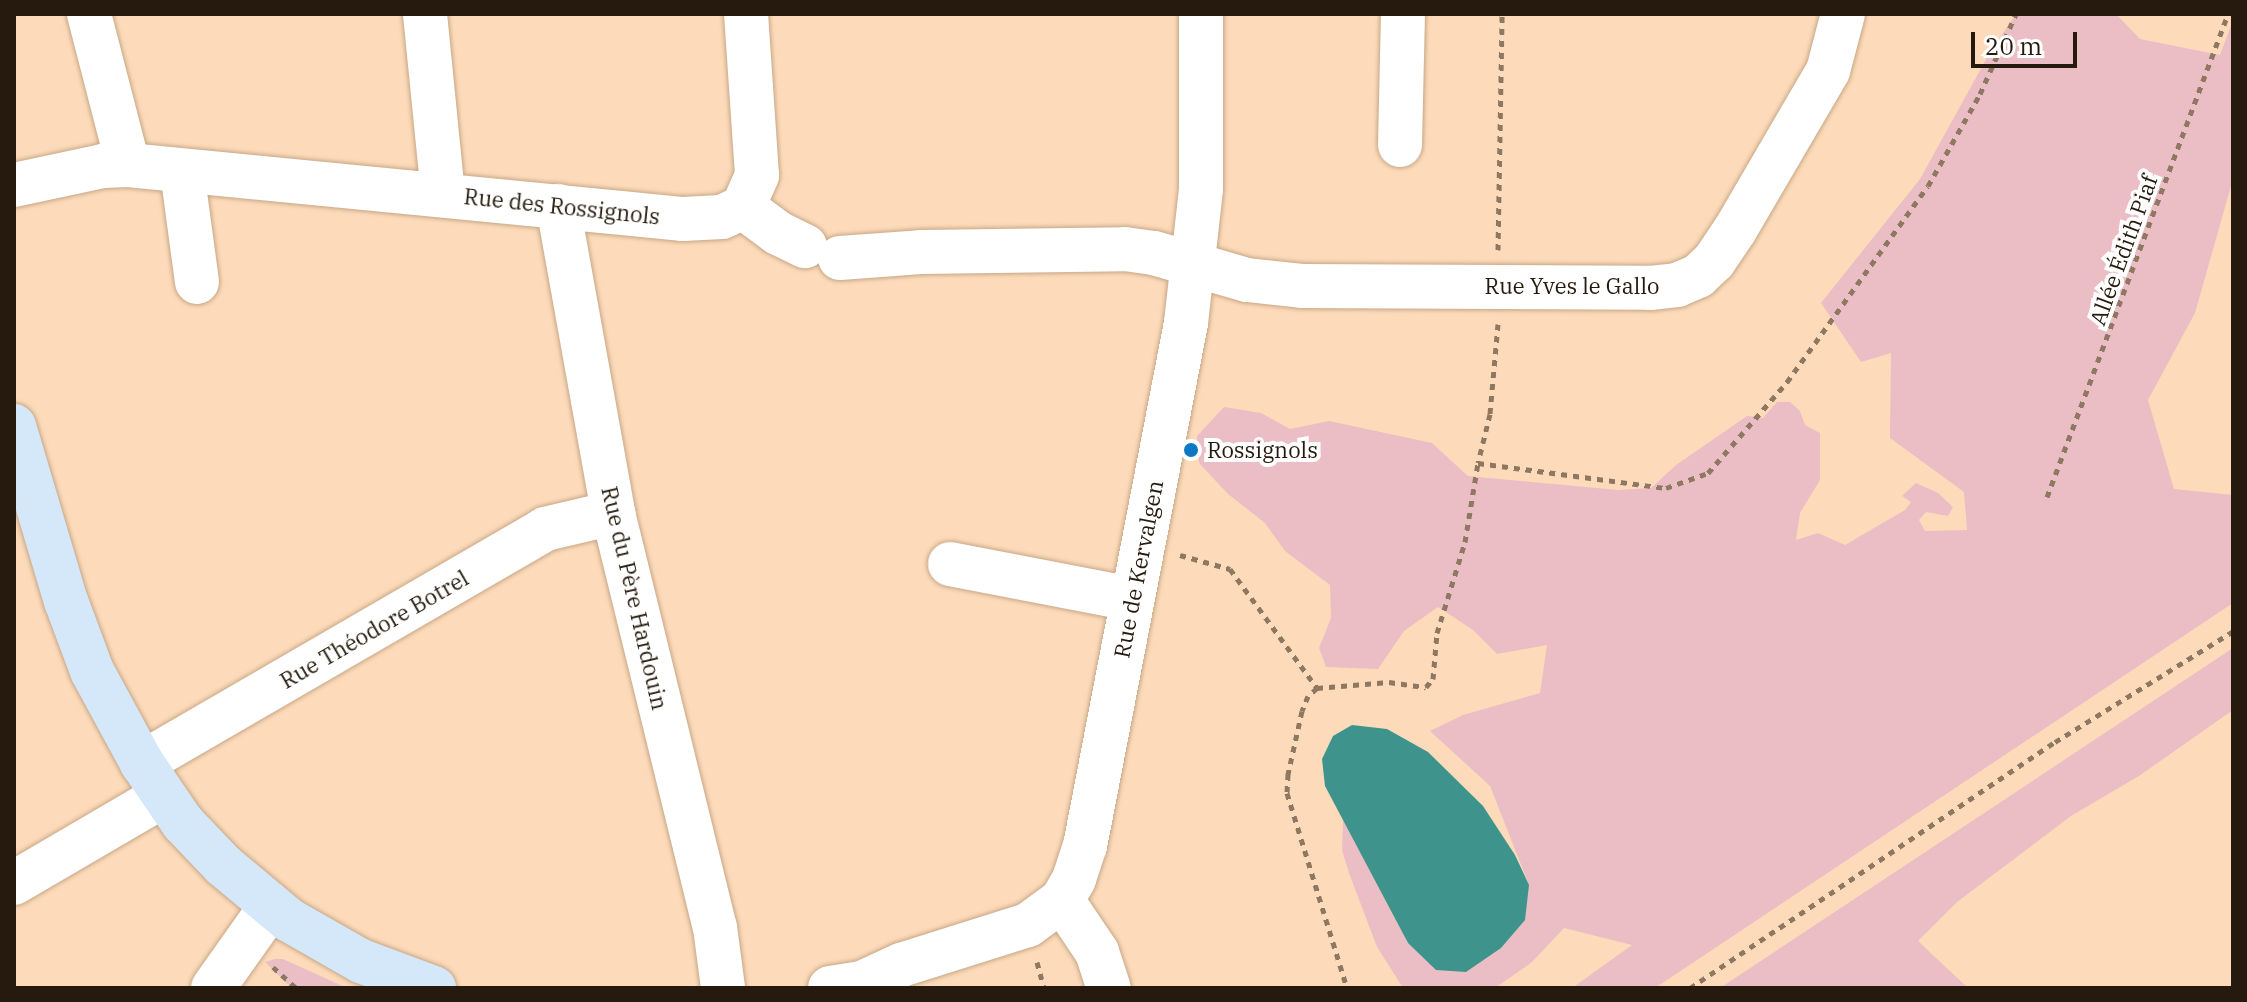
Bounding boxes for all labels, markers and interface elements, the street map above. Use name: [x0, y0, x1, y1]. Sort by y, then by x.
scale bar: [1975, 16, 2081, 66]
text: 20 m: [1985, 30, 2042, 62]
street label: Allée Édith Piaf: [2084, 171, 2162, 329]
street label: Rue des Rossignols: [463, 183, 661, 229]
street label: Rue Yves le Gallo: [1485, 273, 1659, 299]
place label: Rossignols: [1207, 437, 1318, 463]
marker: Rossignols: [1182, 441, 1200, 459]
street label: Rue de Kervalgen: [1108, 478, 1168, 660]
street label: Rue du Père Hardouin: [596, 484, 674, 712]
street label: Rue Théodore Botrel: [275, 564, 473, 694]

